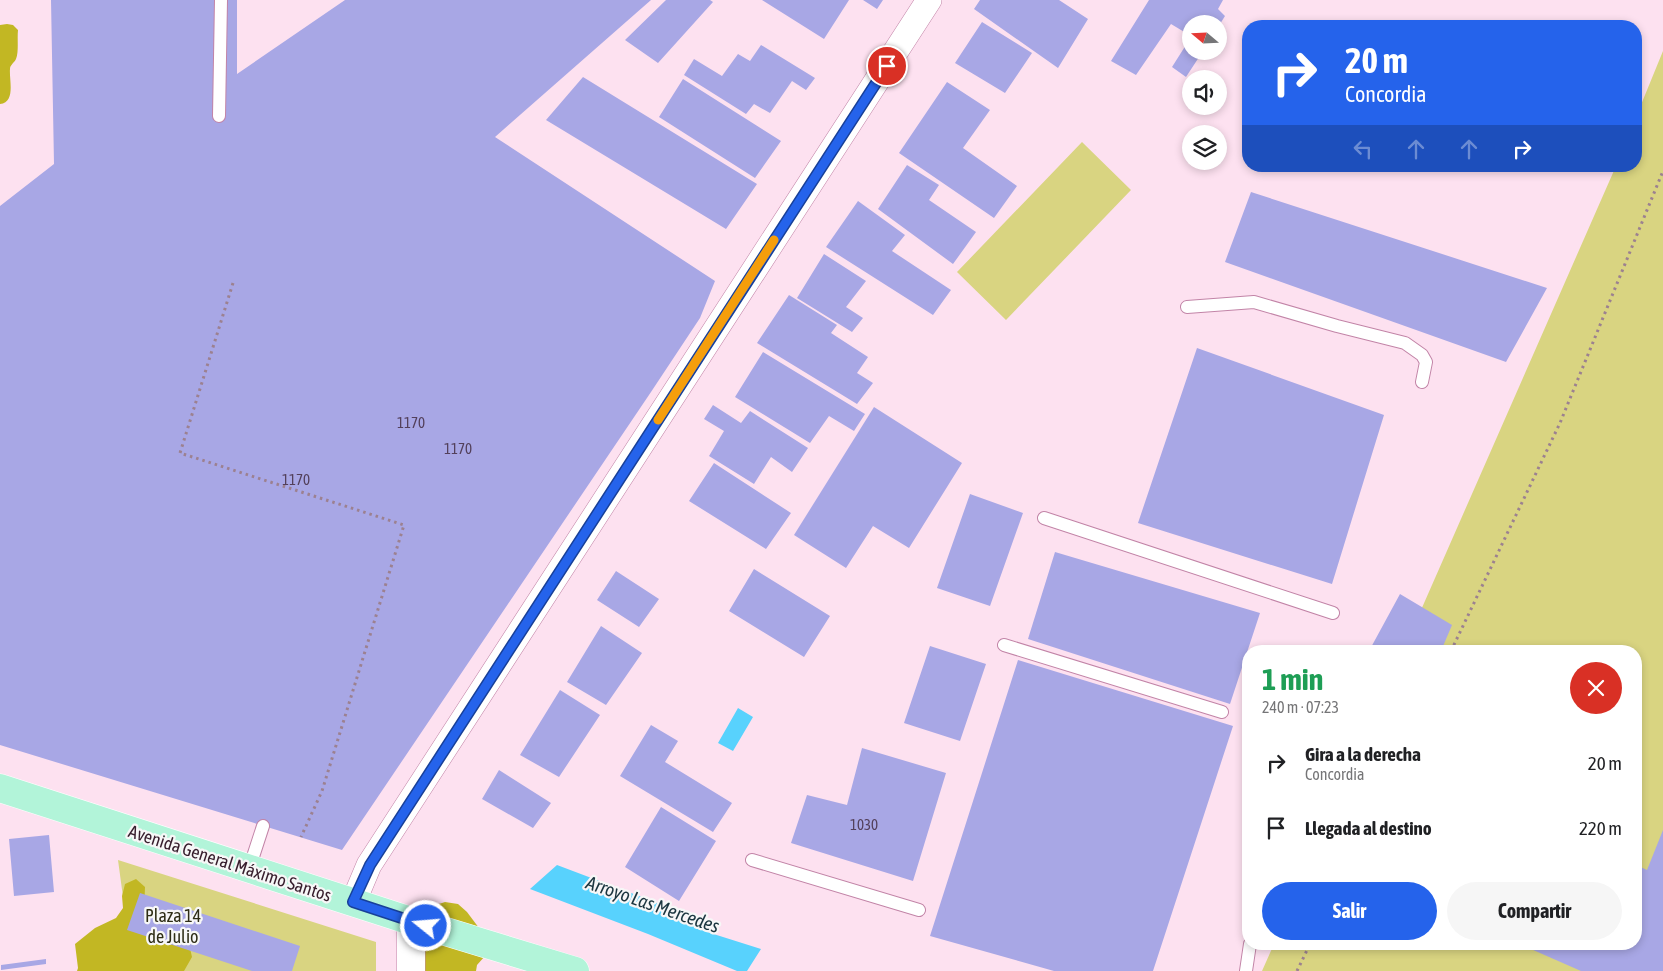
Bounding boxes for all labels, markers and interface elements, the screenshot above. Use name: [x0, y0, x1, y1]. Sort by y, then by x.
north arrow: [1182, 15, 1228, 60]
map controls: [1182, 15, 1227, 170]
icon: right: [1262, 40, 1327, 105]
text: 20 m: [1345, 40, 1408, 80]
pin: [866, 45, 908, 87]
icon: arrive: [873, 52, 901, 80]
button: sound: [1182, 70, 1227, 115]
text: Concordia: [1345, 81, 1427, 107]
button: layers: [1182, 125, 1227, 170]
icon: left: [1349, 135, 1377, 163]
icon: ahead: [1402, 135, 1430, 163]
icon: ahead: [1455, 135, 1483, 163]
icon: right: [1508, 135, 1536, 163]
house number: 1170: [397, 414, 425, 431]
house number: 1170: [444, 440, 472, 457]
house number: 1170: [282, 471, 310, 488]
text: 1 min: [1262, 662, 1323, 696]
button: close: [1570, 662, 1622, 714]
text: 240 m · 07:23: [1262, 698, 1339, 716]
text: Gira a la derecha: [1305, 743, 1421, 765]
icon: right: [1262, 749, 1290, 777]
text: 20 m: [1588, 752, 1622, 774]
text: Concordia: [1305, 765, 1364, 783]
icon: arrive: [1262, 814, 1290, 842]
house number: 1030: [850, 816, 878, 833]
text: Llegada al destino: [1305, 817, 1432, 839]
text: 220 m: [1579, 817, 1622, 839]
street label: Avenida General Máximo Santos: [126, 820, 334, 906]
water label: Arroyo Las Mercedes: [583, 871, 723, 937]
button: Salir: [1262, 882, 1437, 940]
button: Compartir: [1447, 882, 1622, 940]
position arrow: [399, 899, 451, 951]
park label: Plaza 14 de Julio: [145, 905, 201, 947]

